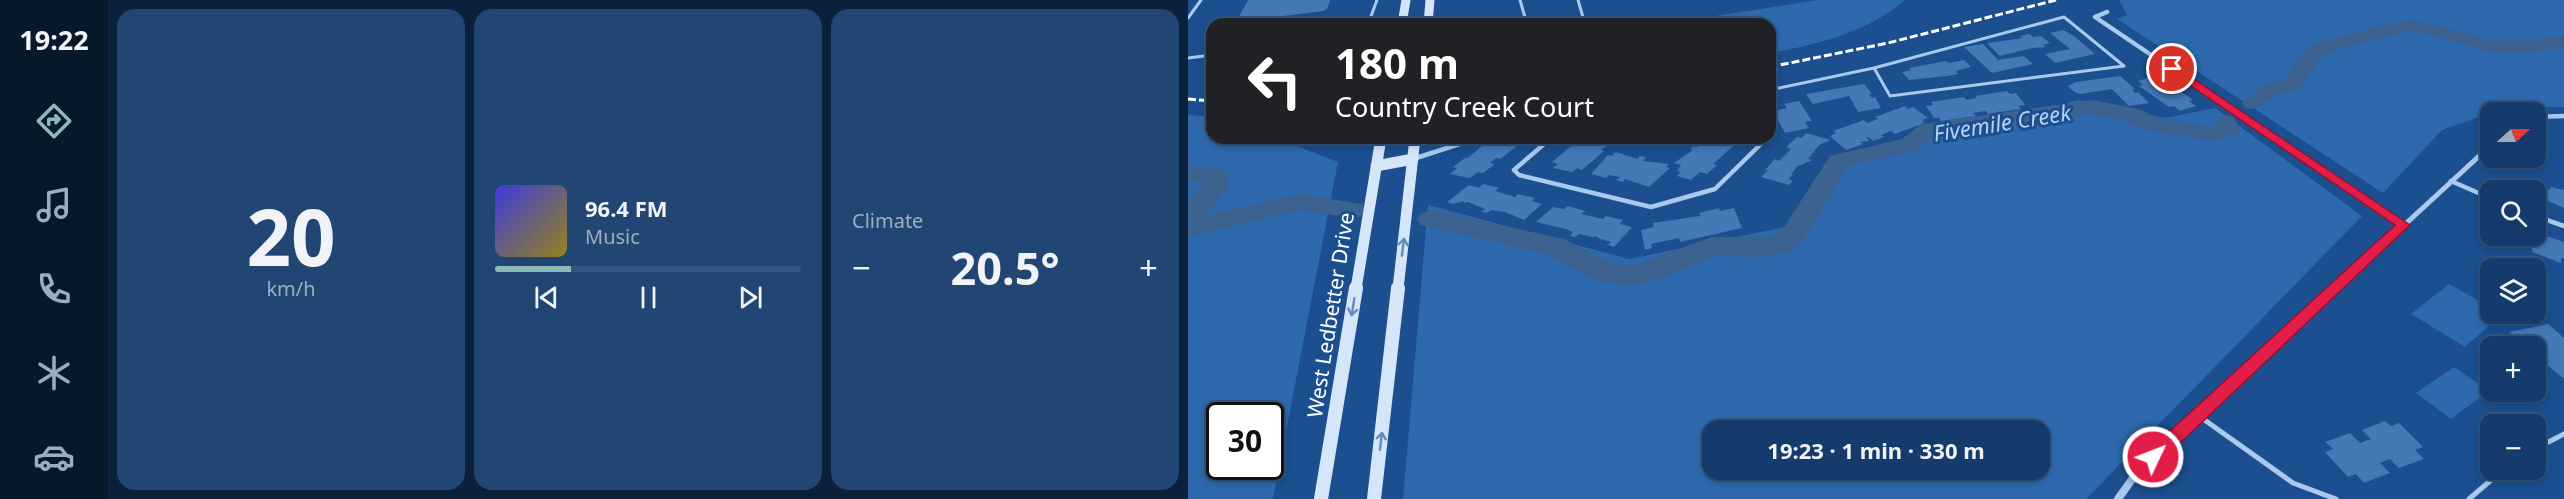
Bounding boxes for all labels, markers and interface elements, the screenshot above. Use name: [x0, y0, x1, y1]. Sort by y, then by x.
text: 19:22: [19, 21, 89, 58]
text: 180 m: [1335, 34, 1459, 91]
icon: left: [1236, 42, 1314, 120]
pin: [2146, 43, 2197, 94]
icon: arrive: [2155, 52, 2188, 85]
text: Country Creek Court: [1335, 88, 1594, 125]
water label: Fivemile Creek: [1931, 96, 2074, 148]
icon: directions: [33, 100, 75, 142]
north arrow: [2480, 102, 2546, 168]
map controls: [2480, 102, 2546, 480]
button: search: [2480, 180, 2546, 246]
text: 20: [246, 183, 336, 289]
icon: music: [33, 184, 75, 226]
text: 96.4 FM: [585, 193, 667, 223]
text: Climate: [852, 207, 923, 234]
street label: West Ledbetter Drive: [1300, 210, 1360, 420]
text: Music: [585, 223, 640, 250]
text: 20.5°: [951, 237, 1059, 298]
one-way arrow: [1398, 238, 1409, 258]
text: −: [852, 245, 871, 290]
text: +: [1139, 245, 1158, 290]
button: layers: [2480, 258, 2546, 324]
icon: phone: [33, 268, 75, 310]
text: km/h: [266, 275, 316, 302]
icon: previous: [530, 281, 563, 314]
icon: pause: [632, 281, 665, 314]
icon: next: [734, 281, 767, 314]
one-way arrow: [1347, 296, 1358, 316]
button: +: [2480, 336, 2546, 402]
icon: climate: [33, 352, 75, 394]
speed limit sign: 30: [1206, 402, 1284, 480]
button: −: [2480, 414, 2546, 480]
position arrow: [2121, 425, 2185, 489]
one-way arrow: [1375, 431, 1386, 451]
text: 19:23 · 1 min · 330 m: [1767, 435, 1985, 465]
icon: car: [33, 436, 75, 478]

